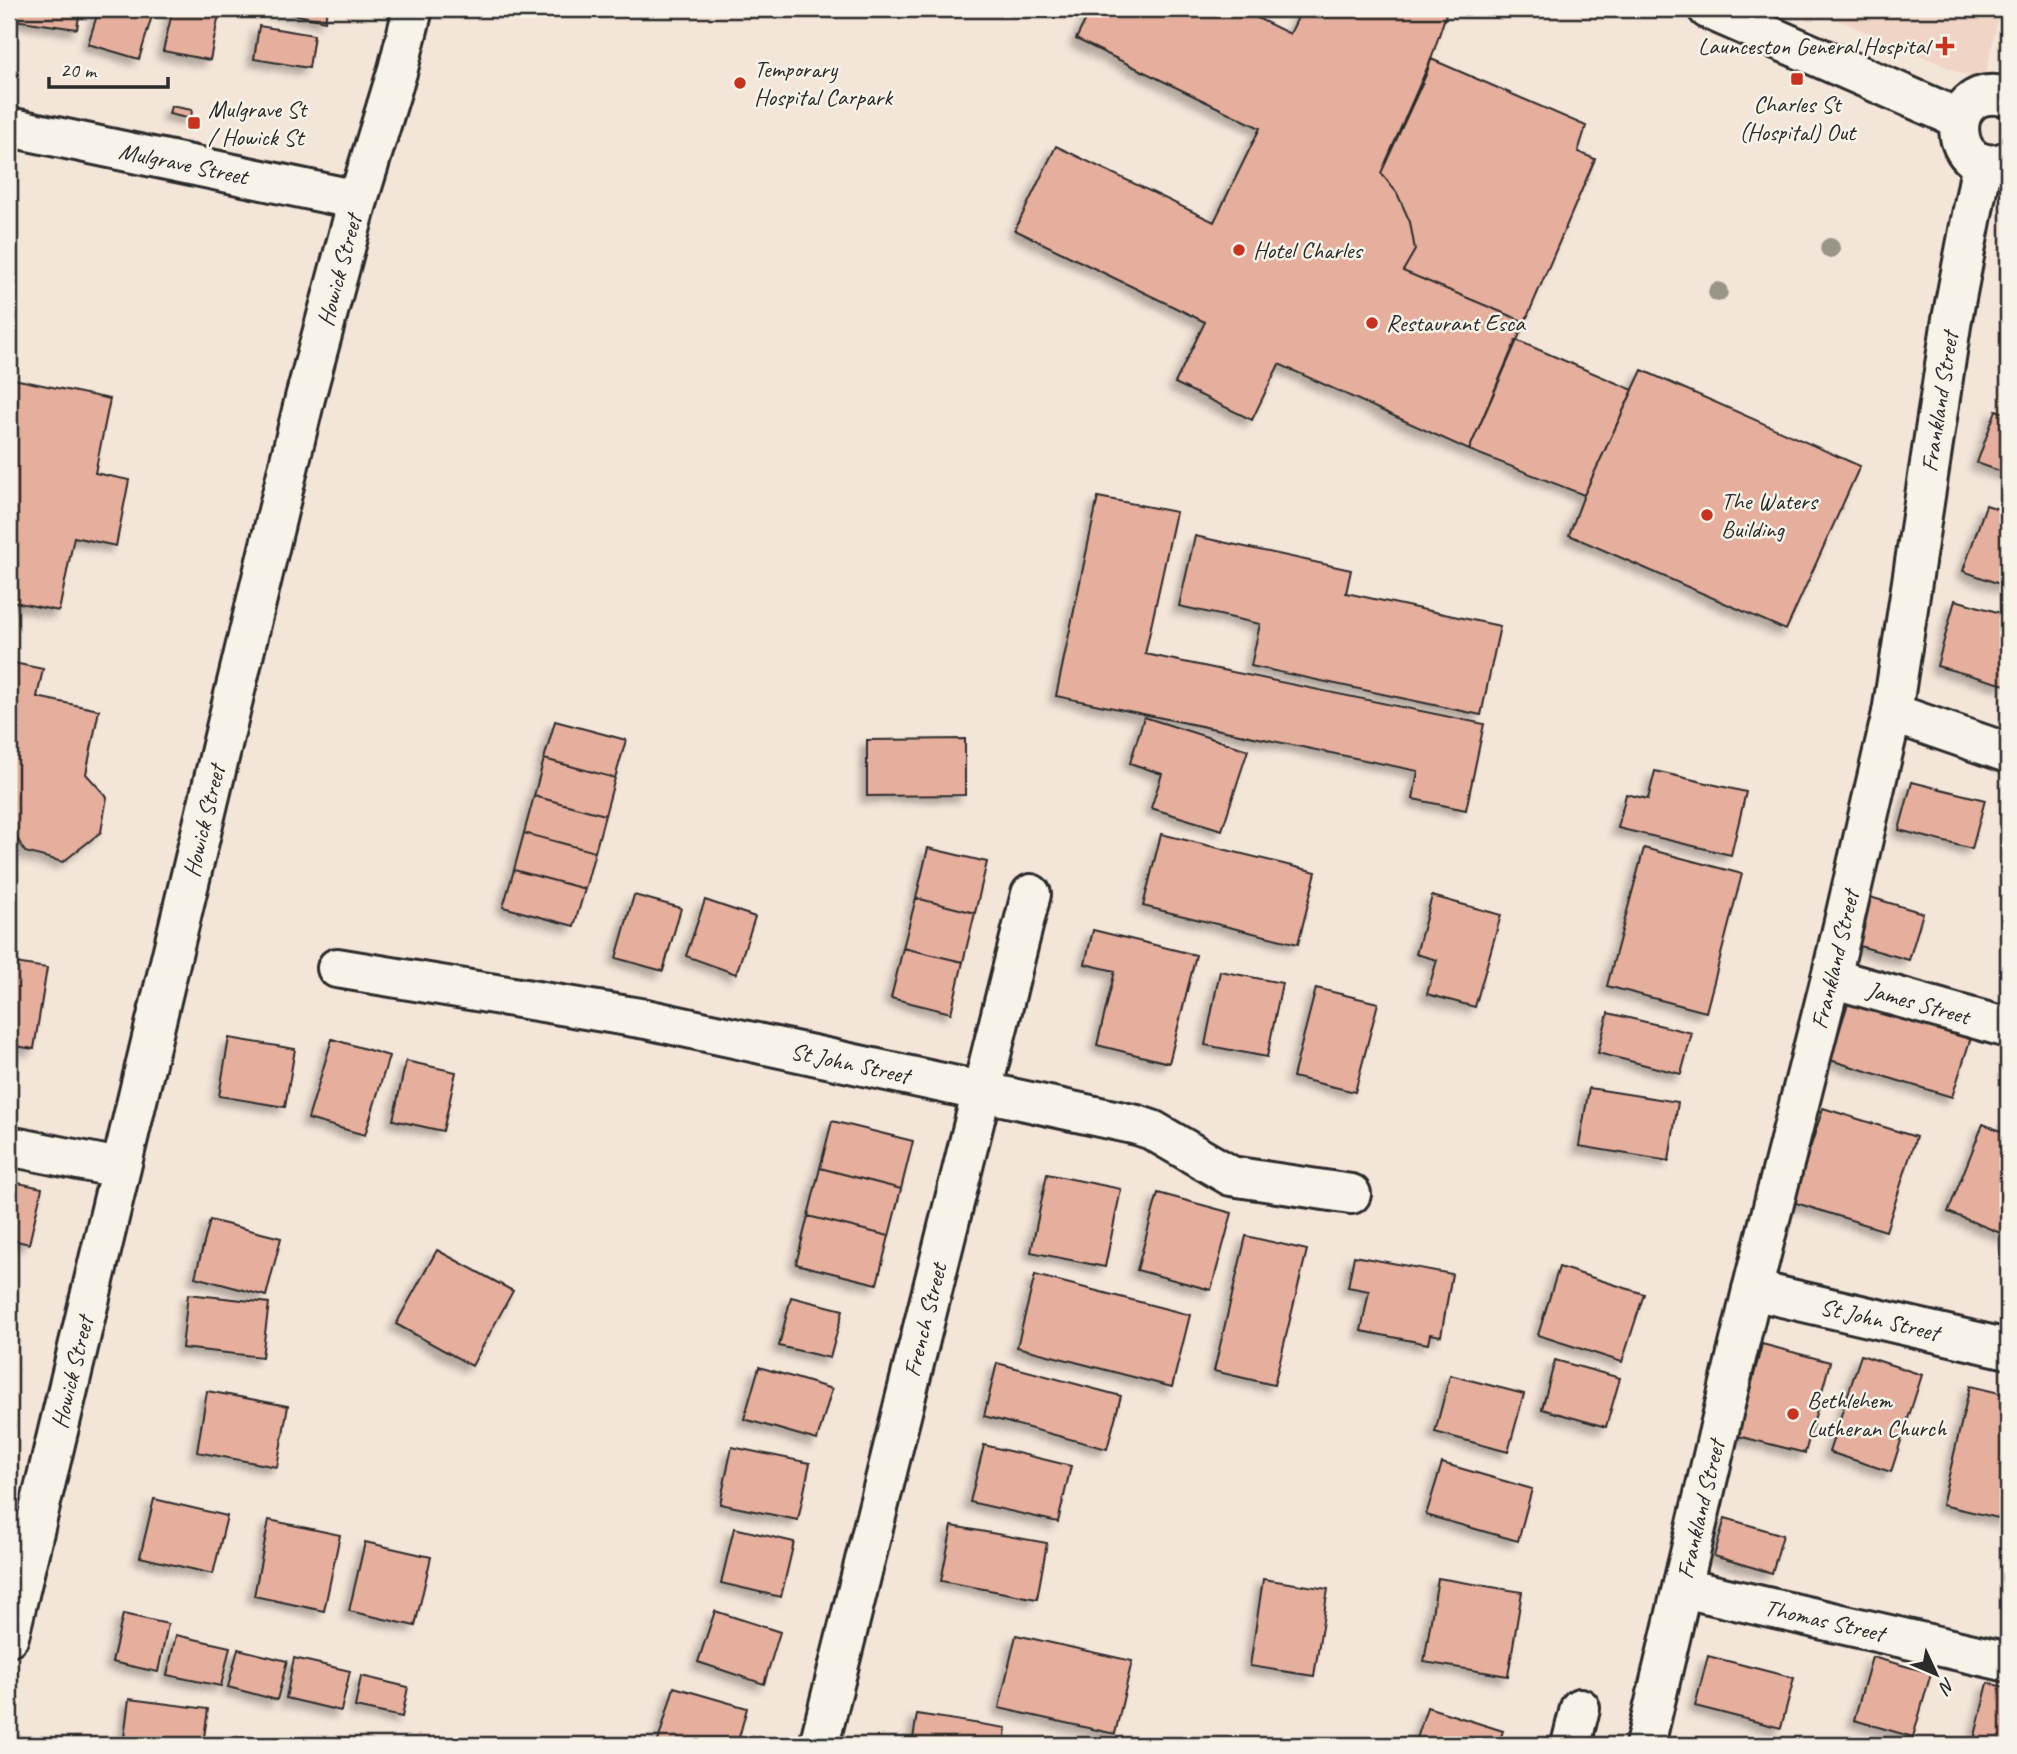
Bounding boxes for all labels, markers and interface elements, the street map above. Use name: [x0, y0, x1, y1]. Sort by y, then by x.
place label: Launceston General Hospital: [1698, 31, 1933, 61]
marker: Launceston General Hospital: [1935, 36, 1955, 56]
scale bar: [49, 46, 168, 90]
place label: Temporary Hospital Carpark: [754, 54, 894, 112]
text: 20 m: [60, 57, 98, 83]
marker: Charles St (Hospital) Out: [1789, 71, 1805, 87]
marker: Temporary Hospital Carpark: [732, 75, 748, 91]
place label: Charles St (Hospital) Out: [1739, 89, 1857, 147]
place label: Mulgrave St / Howick St: [208, 94, 308, 152]
marker: Mulgrave St / Howick St: [186, 115, 202, 131]
street label: Mulgrave Street: [116, 135, 252, 192]
street label: Howick Street: [310, 208, 369, 329]
place label: Hotel Charles: [1253, 235, 1363, 265]
marker: Hotel Charles: [1231, 242, 1247, 258]
place label: Restaurant Esca: [1386, 308, 1526, 338]
marker: Restaurant Esca: [1364, 315, 1380, 331]
street label: Frankland Street: [1914, 327, 1965, 474]
place label: The Waters Building: [1721, 486, 1820, 544]
marker: The Waters Building: [1699, 507, 1715, 523]
street label: Howick Street: [176, 759, 232, 880]
street label: Frankland Street: [1804, 885, 1866, 1032]
street label: James Street: [1863, 974, 1975, 1032]
street label: St John Street: [788, 1036, 915, 1091]
street label: French Street: [896, 1258, 954, 1380]
street label: St John Street: [1817, 1291, 1945, 1348]
street label: Howick Street: [44, 1311, 101, 1431]
place label: Bethlehem Lutheran Church: [1807, 1385, 1947, 1443]
marker: Bethlehem Lutheran Church: [1785, 1406, 1801, 1422]
street label: Frankland Street: [1670, 1434, 1732, 1582]
street label: Thomas Street: [1762, 1592, 1890, 1649]
north arrow: [1902, 1638, 1972, 1708]
text: N: [1933, 1673, 1960, 1700]

